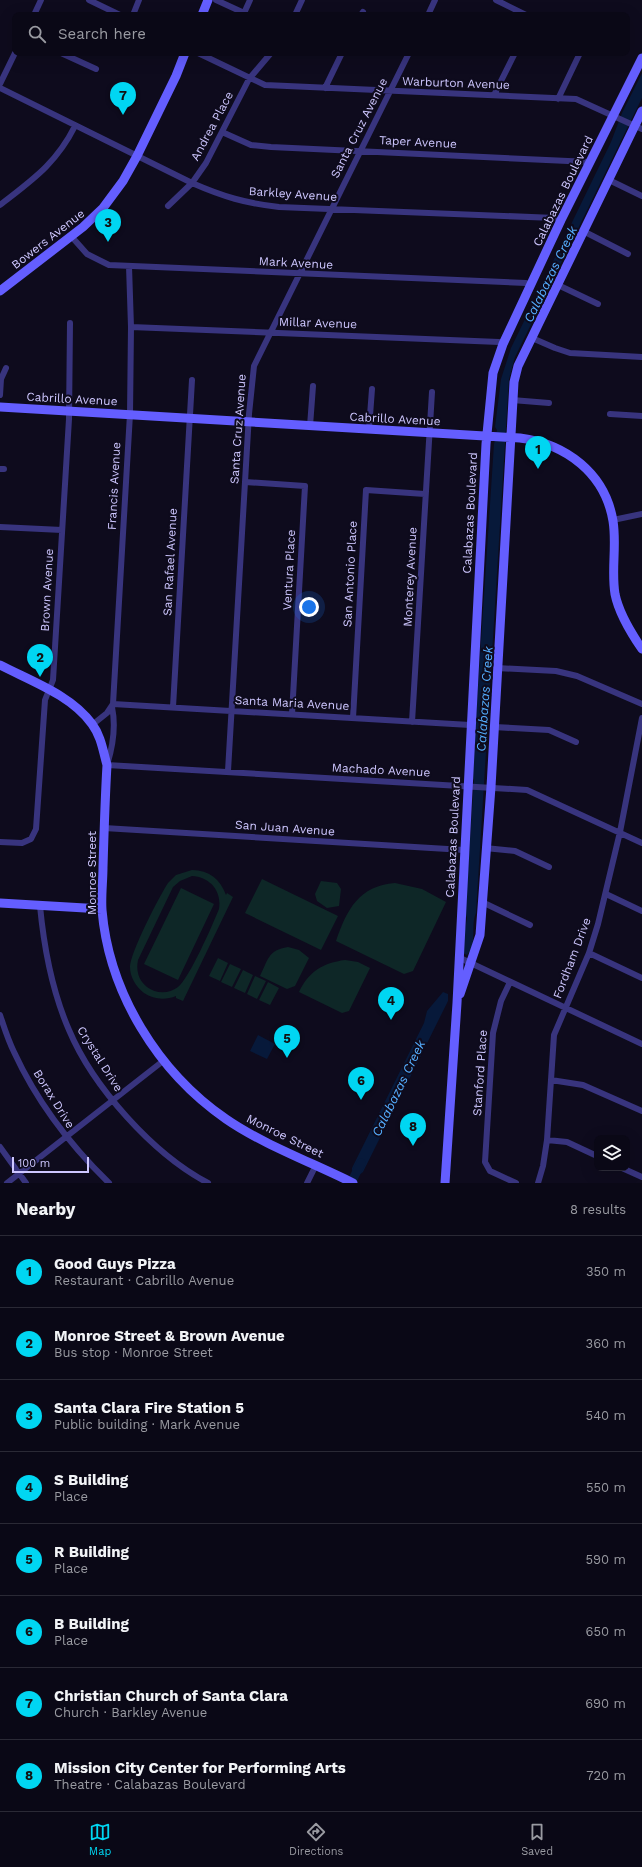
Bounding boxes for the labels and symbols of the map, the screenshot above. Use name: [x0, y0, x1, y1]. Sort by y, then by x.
street label: Warburton Avenue: [402, 74, 510, 92]
street label: Santa Cruz Avenue: [328, 76, 390, 180]
pin: 7: [110, 82, 136, 115]
street label: Andrea Place: [188, 89, 236, 163]
street label: Taper Avenue: [379, 133, 457, 151]
street label: Calabazas Boulevard: [530, 133, 596, 249]
street label: Barkley Avenue: [248, 184, 338, 204]
street label: Bowers Avenue: [9, 206, 87, 272]
pin: 3: [95, 209, 121, 242]
water label: Calabazas Creek: [521, 223, 581, 325]
street label: Mark Avenue: [258, 254, 334, 272]
street label: Millar Avenue: [279, 315, 357, 331]
street label: Santa Cruz Avenue: [227, 373, 249, 485]
street label: Cabrillo Avenue: [26, 390, 118, 408]
street label: Cabrillo Avenue: [349, 410, 441, 428]
pin: 1: [525, 436, 551, 469]
street label: Francis Avenue: [105, 442, 123, 530]
street label: Calabazas Boulevard: [460, 452, 480, 574]
street label: San Rafael Avenue: [160, 508, 180, 616]
street label: San Antonio Place: [340, 521, 360, 627]
street label: Monterey Avenue: [400, 527, 420, 627]
street label: Ventura Place: [280, 529, 298, 611]
street label: Brown Avenue: [38, 548, 56, 632]
your location: [299, 597, 319, 617]
pin: 2: [27, 644, 53, 677]
water label: Calabazas Creek: [473, 645, 496, 752]
street label: Santa Maria Avenue: [234, 693, 350, 713]
street label: Machado Avenue: [331, 760, 431, 780]
street label: Calabazas Boulevard: [443, 776, 463, 898]
street label: San Juan Avenue: [235, 818, 335, 838]
street label: Monroe Street: [85, 831, 99, 915]
street label: Fordham Drive: [550, 915, 594, 1001]
pin: 4: [378, 987, 404, 1020]
street label: Crystal Drive: [74, 1024, 126, 1094]
pin: 5: [274, 1025, 300, 1058]
street label: Stanford Place: [470, 1029, 490, 1117]
water label: Calabazas Creek: [369, 1037, 429, 1139]
street label: Borax Drive: [30, 1067, 78, 1131]
pin: 6: [348, 1067, 374, 1100]
street label: Monroe Street: [244, 1111, 326, 1161]
pin: 8: [400, 1113, 426, 1146]
scale bar: [12, 1155, 89, 1174]

